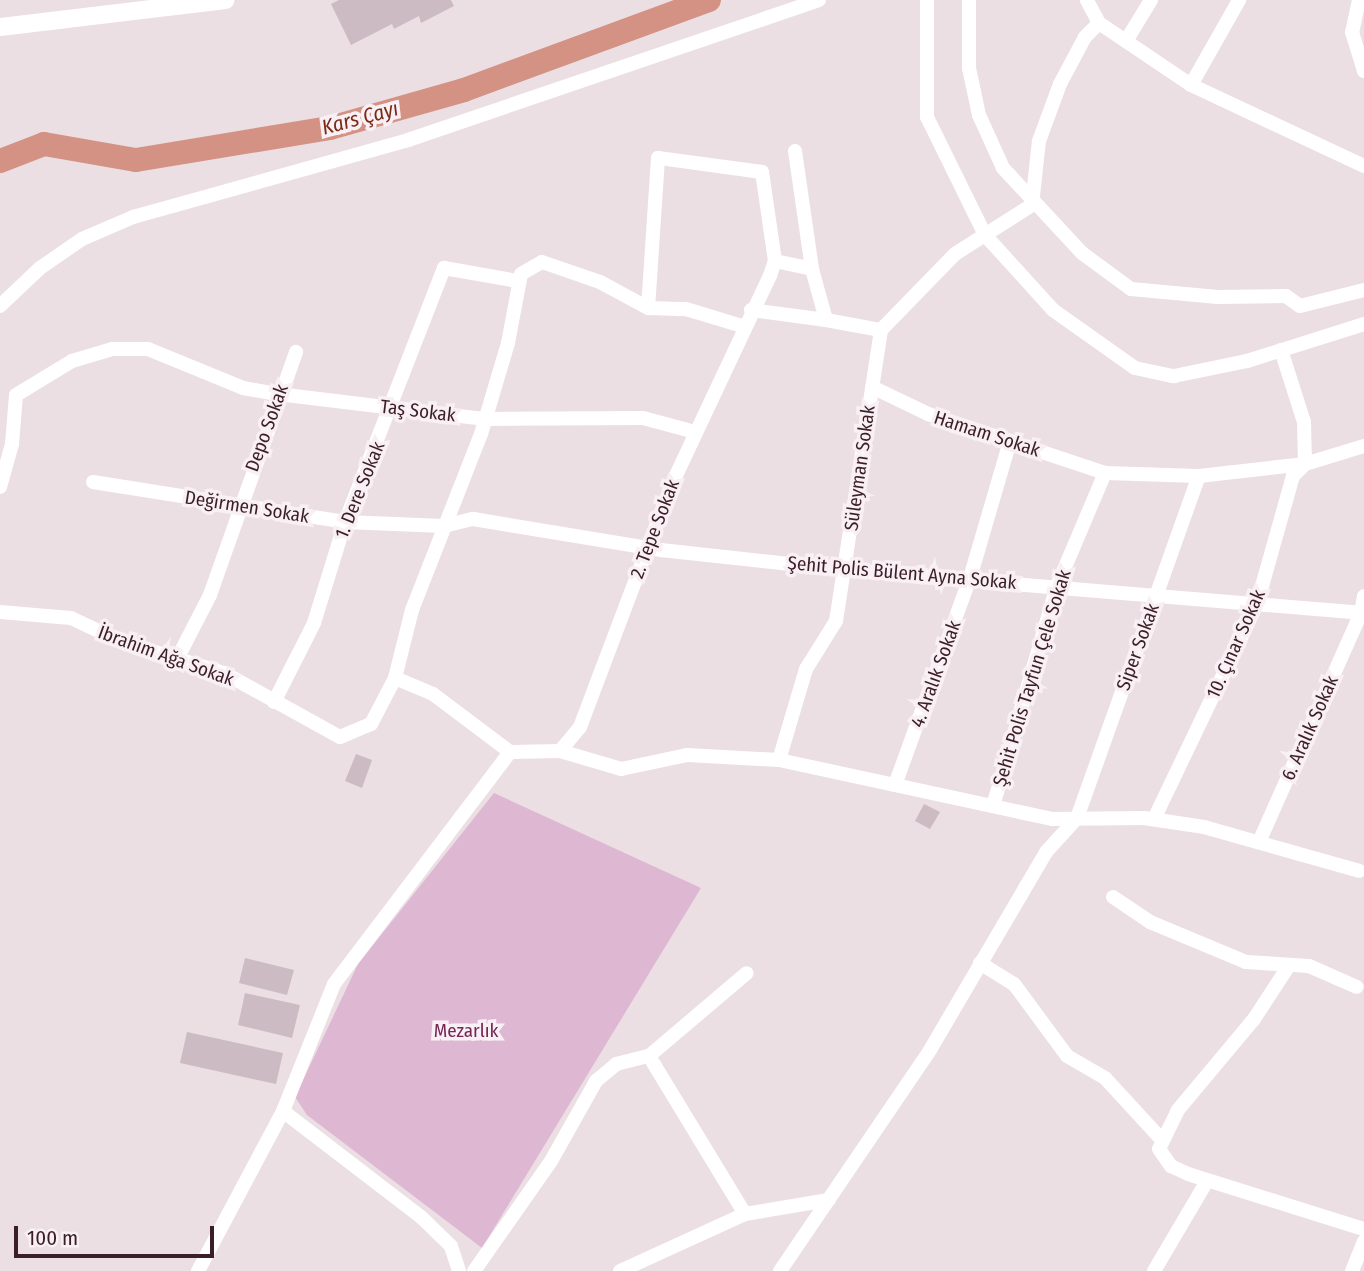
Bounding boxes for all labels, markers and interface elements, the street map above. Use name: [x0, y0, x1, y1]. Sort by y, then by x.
water label: Kars Çayı: [319, 96, 401, 140]
street label: Depo Sokak: [241, 381, 293, 475]
street label: Taş Sokak: [379, 395, 457, 427]
street label: Süleyman Sokak: [840, 404, 880, 532]
street label: Hamam Sokak: [931, 406, 1043, 462]
street label: 1. Dere Sokak: [330, 438, 390, 542]
street label: 2. Tepe Sokak: [626, 476, 684, 582]
street label: Değirmen Sokak: [183, 486, 311, 528]
street label: Şehit Polis Bülent Ayna Sokak: [787, 552, 1017, 594]
street label: Şehit Polis Tayfun Çele Sokak: [988, 567, 1076, 789]
street label: 10. Çınar Sokak: [1202, 586, 1270, 702]
street label: Siper Sokak: [1112, 600, 1164, 694]
street label: 4. Aralık Sokak: [906, 617, 966, 731]
street label: İbrahim Ağa Sokak: [95, 621, 237, 691]
street label: 6. Aralık Sokak: [1277, 672, 1343, 784]
park label: Mezarlık: [434, 1020, 498, 1042]
scale bar: [18, 1212, 217, 1256]
text: 100 m: [27, 1225, 78, 1251]

